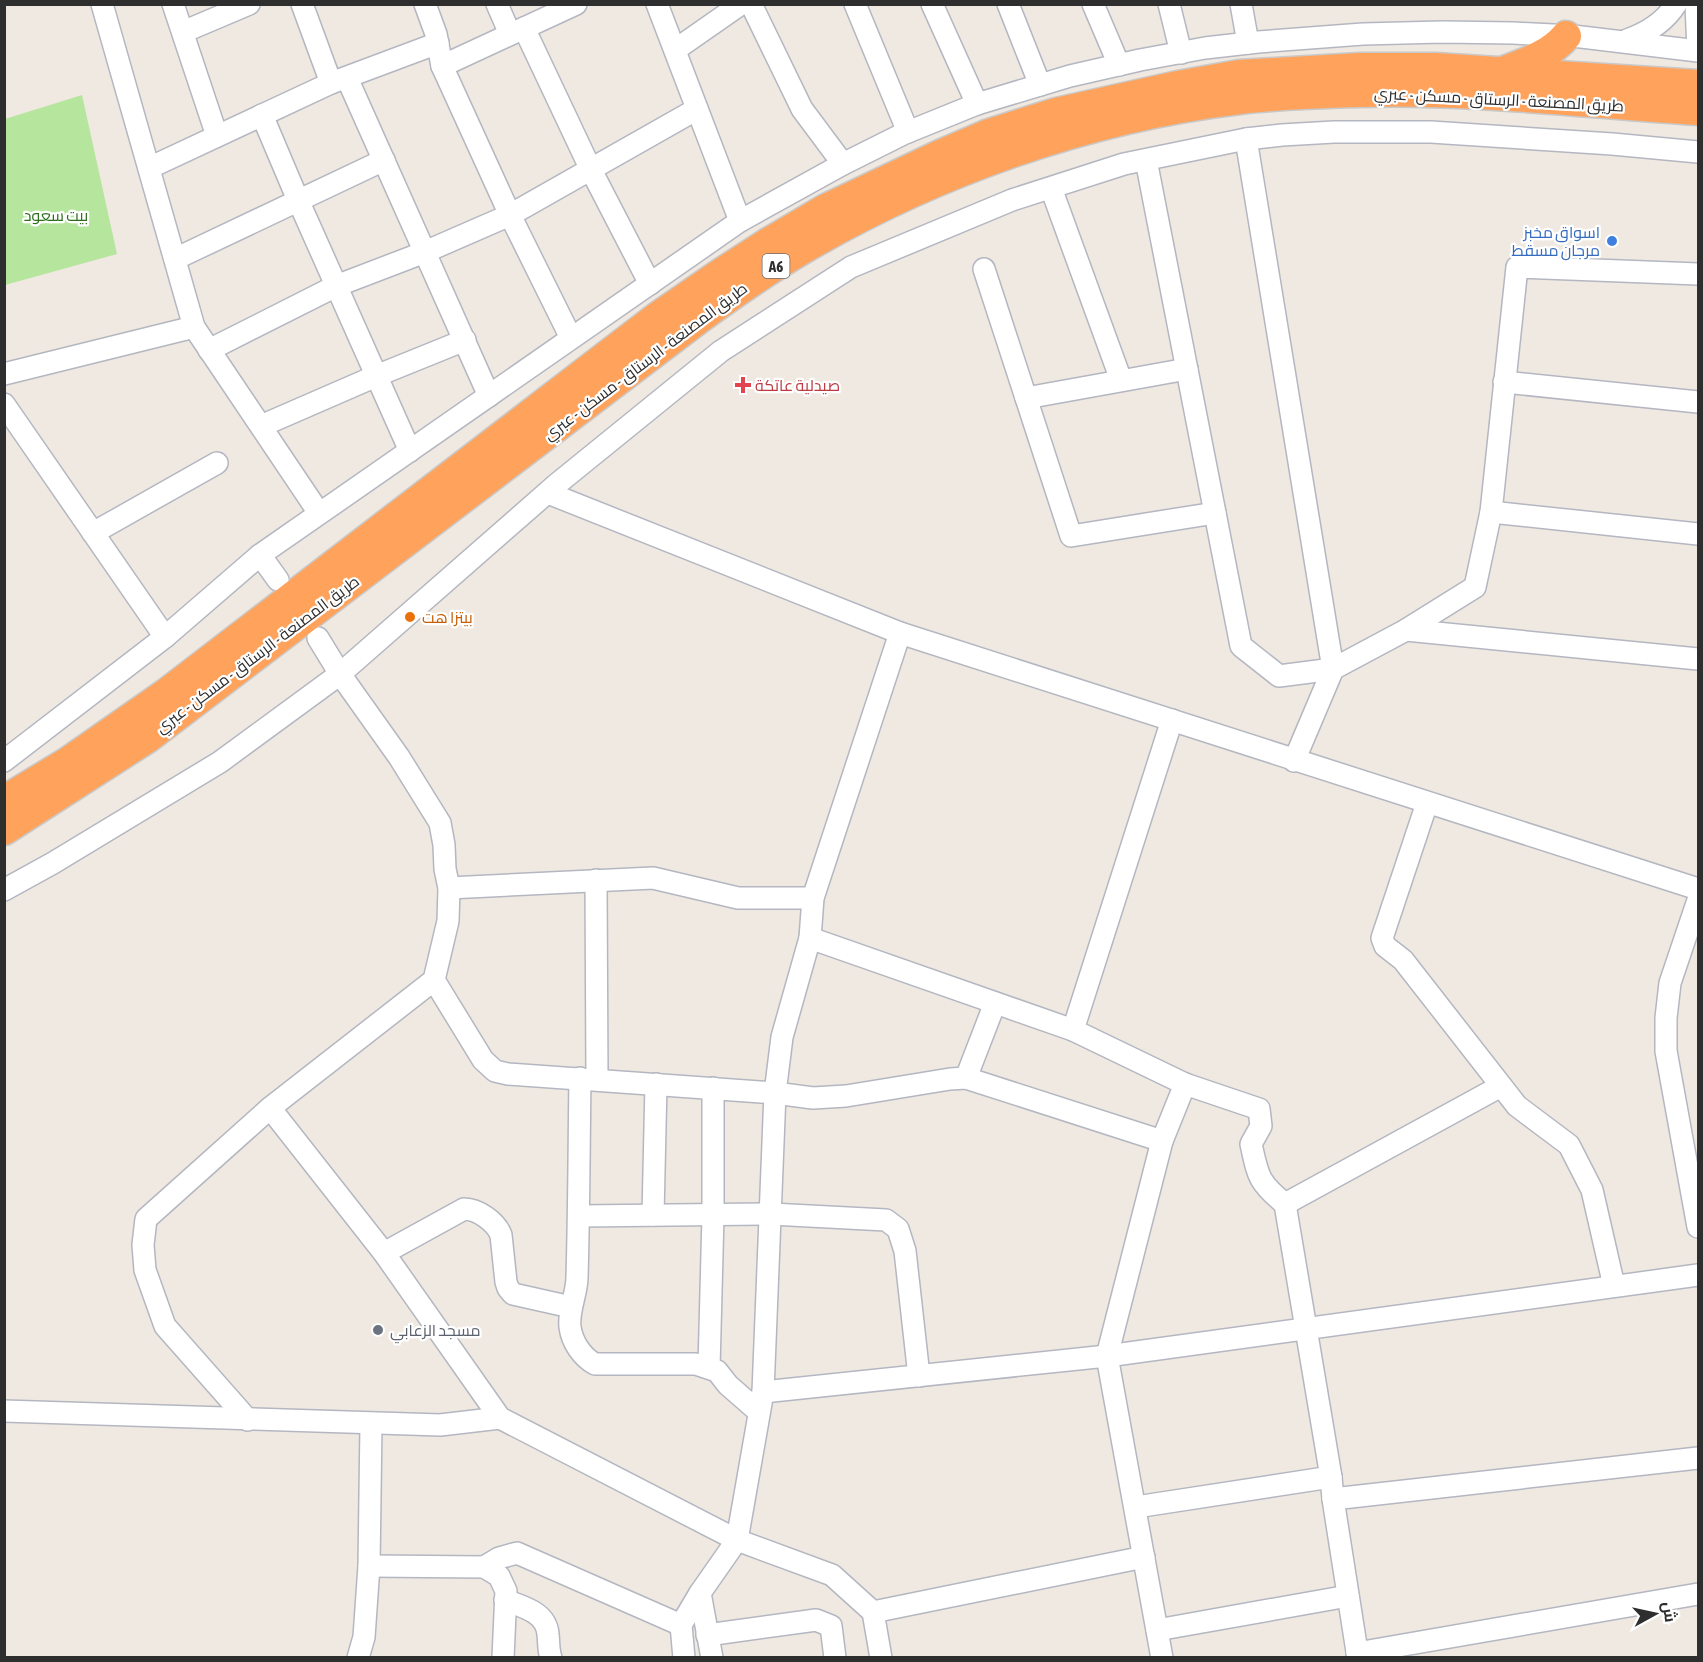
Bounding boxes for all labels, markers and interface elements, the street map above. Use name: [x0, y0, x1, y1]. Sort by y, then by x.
street label: طريق المصنعة - الرستاق - مسكن - عبري: [1373, 83, 1624, 120]
park label: بيت سعود: [24, 206, 88, 225]
place label: اسواق مخبز مرجان مسقط: [1511, 223, 1600, 261]
marker: اسواق مخبز مرجان مسقط: [1605, 234, 1619, 248]
road number: A6: [762, 254, 790, 278]
street label: طريق المصنعة - الرستاق - مسكن - عبري: [540, 279, 753, 447]
place label: صيدلية عاتكة: [755, 376, 840, 395]
marker: صيدلية عاتكة: [736, 378, 750, 392]
street label: طريق المصنعة - الرستاق - مسكن - عبري: [152, 572, 365, 740]
place label: بيتزا هت: [422, 608, 473, 627]
marker: بيتزا هت: [403, 610, 417, 624]
place label: مسجد الزعابي: [390, 1321, 481, 1344]
marker: مسجد الزعابي: [371, 1323, 385, 1337]
north arrow: [1625, 1584, 1685, 1644]
text: ش: [1659, 1600, 1680, 1623]

